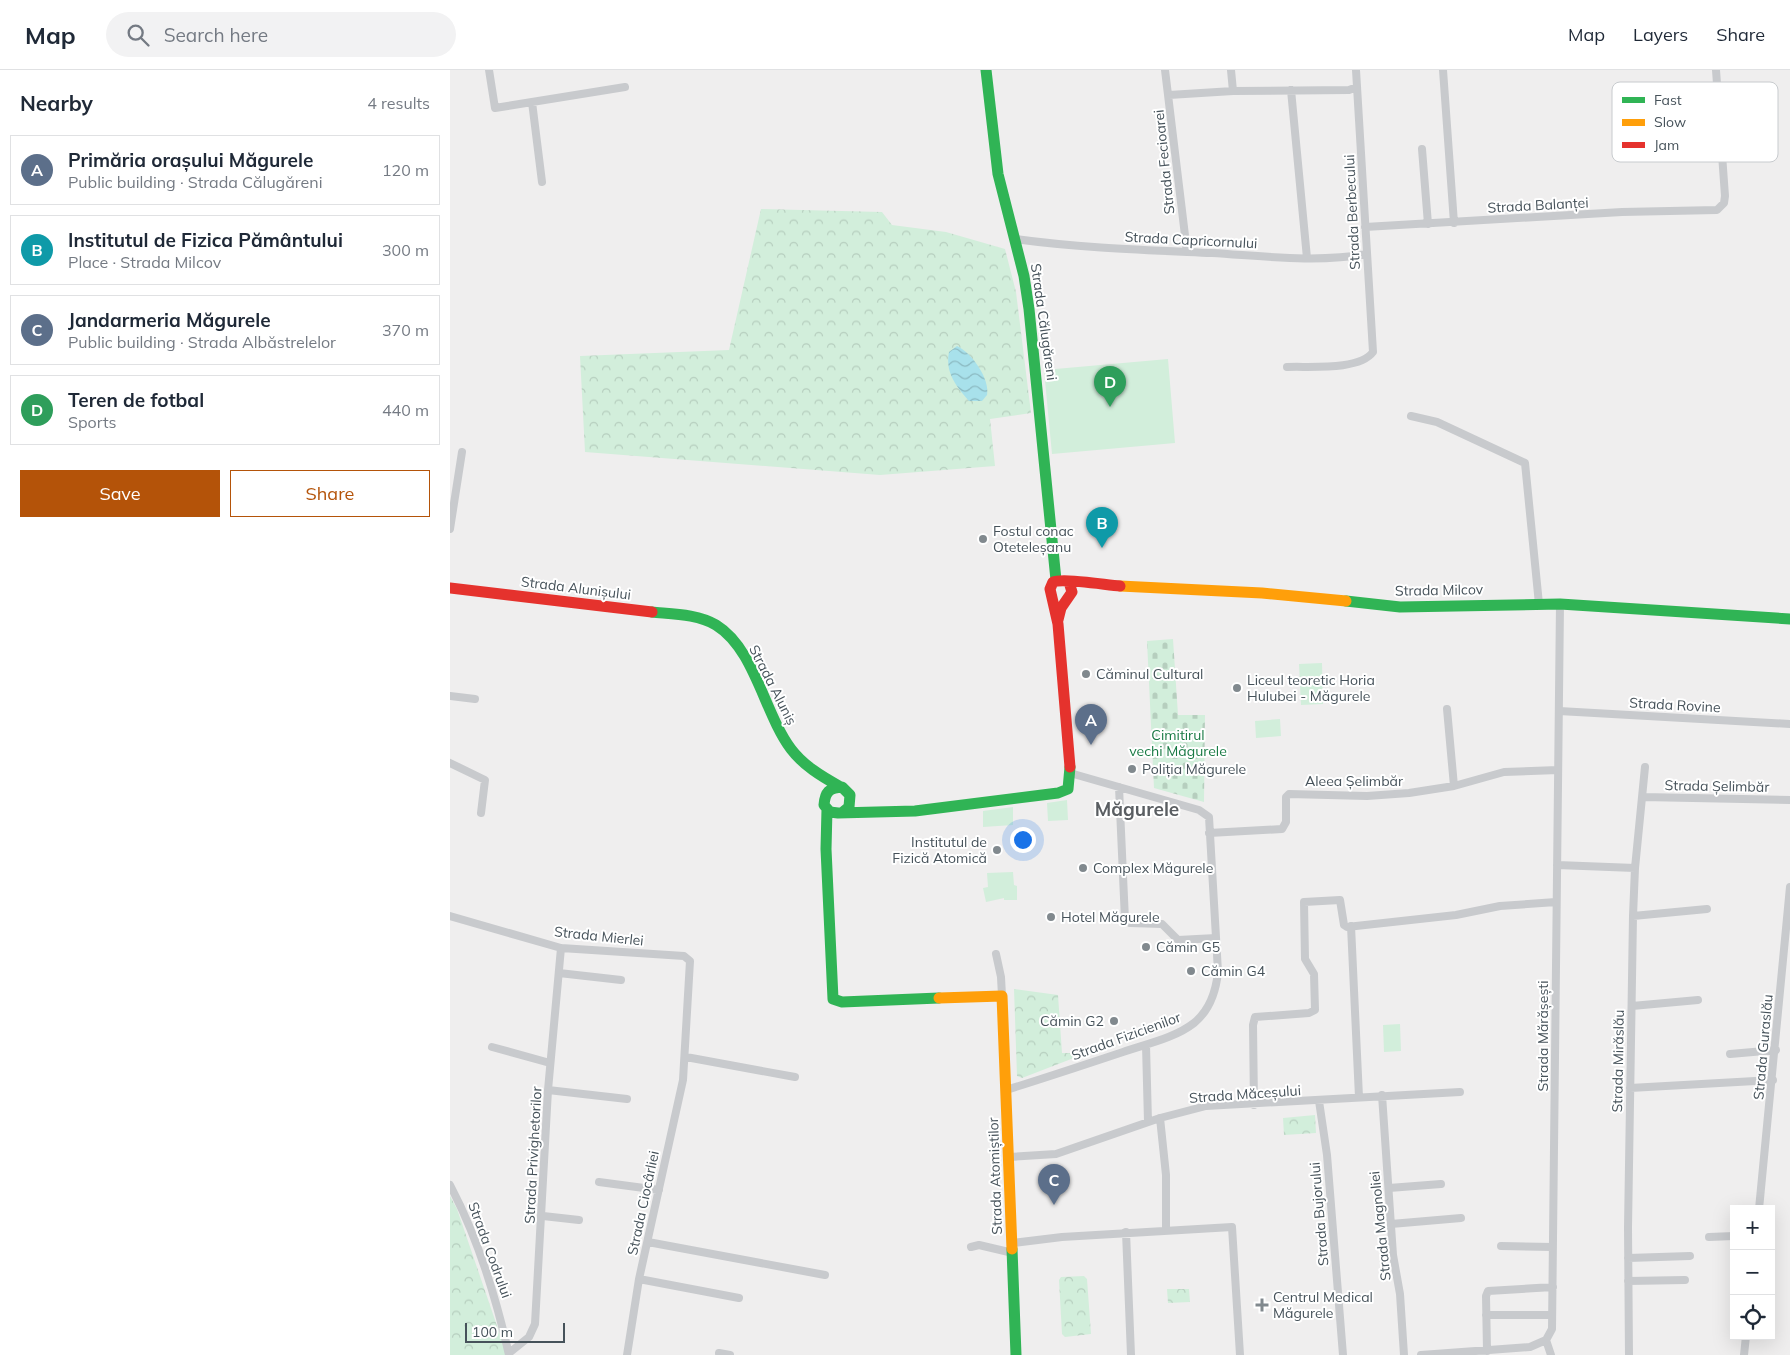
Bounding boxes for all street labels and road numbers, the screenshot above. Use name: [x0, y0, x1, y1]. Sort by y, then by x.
street label: Strada Fecioarei: [1150, 109, 1178, 215]
street label: Strada Berbecului: [1340, 154, 1364, 270]
street label: Strada Balanței: [1487, 193, 1589, 217]
street label: Strada Capricornului: [1124, 228, 1258, 252]
street label: Strada Călugăreni: [1027, 262, 1061, 382]
street label: Strada Alunișului: [520, 572, 632, 604]
street label: Strada Milcov: [1395, 580, 1484, 600]
street label: Strada Aluniș: [745, 642, 801, 728]
street label: Strada Rovine: [1629, 694, 1721, 716]
street label: Aleea Șelimbăr: [1305, 772, 1404, 790]
street label: Strada Șelimbăr: [1665, 776, 1770, 796]
street label: Strada Mierlei: [553, 922, 645, 950]
street label: Strada Mărășești: [1534, 980, 1552, 1092]
street label: Strada Guraslău: [1749, 993, 1777, 1101]
street label: Strada Fizicienilor: [1069, 1008, 1184, 1064]
street label: Strada Mirăslău: [1608, 1009, 1628, 1113]
street label: Strada Măceșului: [1188, 1081, 1302, 1107]
street label: Strada Privighetorilor: [520, 1085, 546, 1224]
street label: Strada Atomiștilor: [984, 1116, 1006, 1235]
street label: Strada Ciocârliei: [623, 1149, 663, 1257]
street label: Strada Bujorului: [1305, 1161, 1333, 1267]
street label: Strada Magnoliei: [1365, 1170, 1395, 1282]
street label: Strada Codrului: [464, 1200, 516, 1300]

